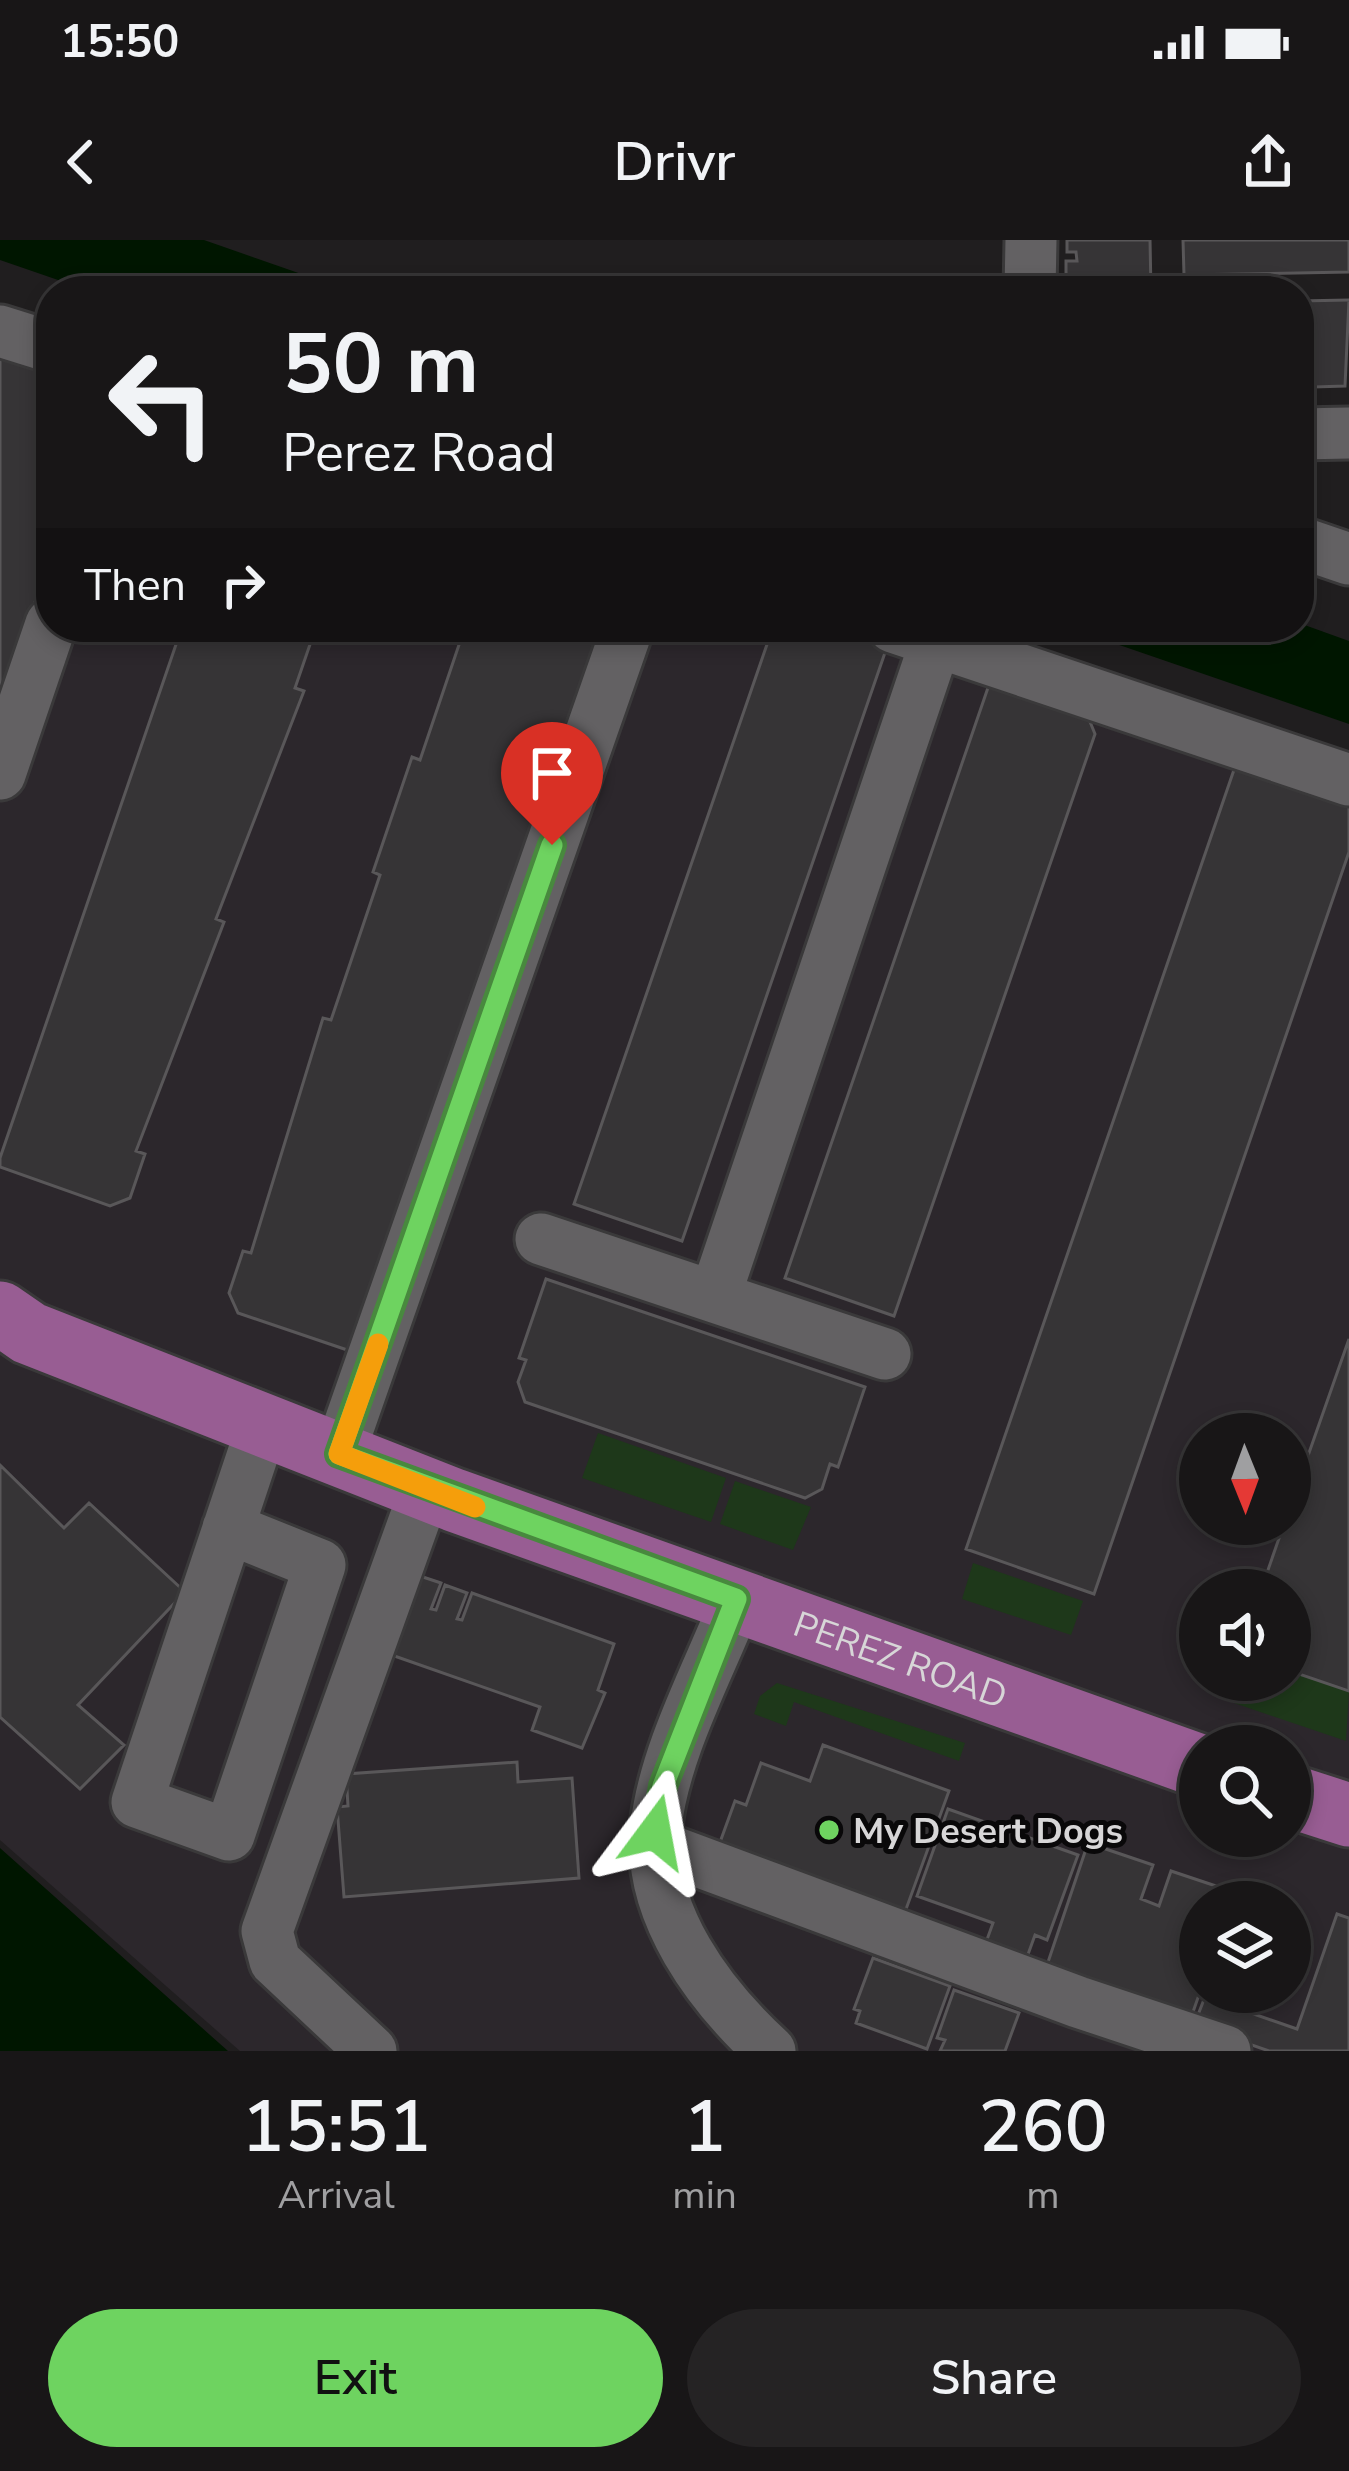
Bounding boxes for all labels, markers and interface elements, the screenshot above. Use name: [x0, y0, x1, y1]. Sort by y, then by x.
text: 15:50: [60, 12, 179, 73]
text: Drivr: [613, 125, 736, 199]
icon: back: [48, 129, 114, 195]
icon: share: [1235, 129, 1301, 195]
text: 50 m: [282, 307, 479, 422]
icon: left: [84, 324, 240, 480]
text: Perez Road: [282, 416, 556, 490]
icon: right: [210, 552, 276, 618]
text: Then: [84, 555, 186, 616]
pin: [501, 722, 603, 845]
icon: arrive: [519, 740, 585, 806]
north arrow: [1179, 1413, 1311, 1545]
map controls: [1179, 1413, 1311, 2013]
button: sound: [1179, 1569, 1311, 1701]
street label: PEREZ ROAD: [787, 1600, 1014, 1721]
button: search: [1179, 1725, 1311, 1857]
position arrow: [592, 1769, 718, 1895]
place label: My Desert Dogs: [853, 1807, 1123, 1856]
marker: My Desert Dogs: [816, 1817, 842, 1843]
button: layers: [1179, 1881, 1311, 2013]
text: 15:51: [241, 2078, 431, 2176]
text: 1: [683, 2078, 726, 2176]
text: 260: [978, 2078, 1108, 2176]
text: Arrival: [278, 2169, 395, 2222]
text: min: [672, 2169, 737, 2222]
text: m: [1026, 2169, 1060, 2222]
button: Exit: [48, 2309, 663, 2447]
button: Share: [687, 2309, 1301, 2447]

